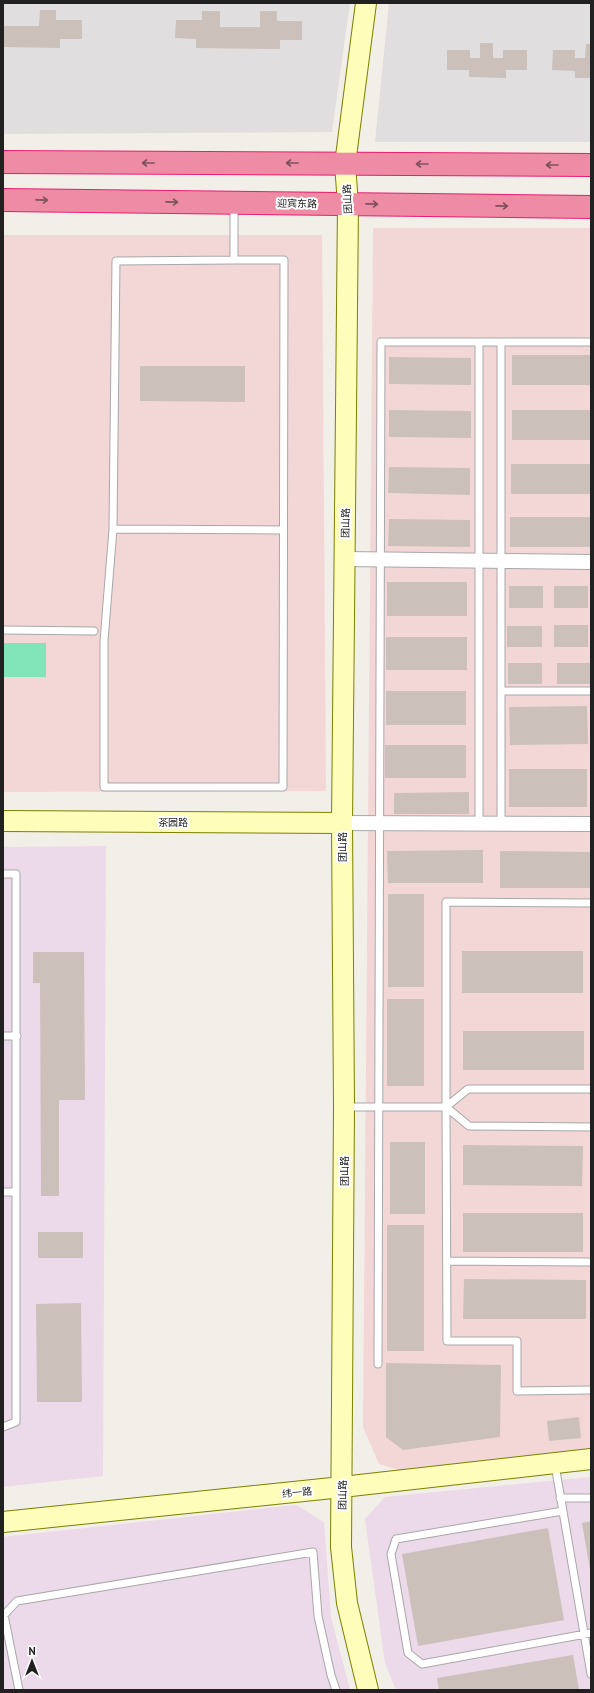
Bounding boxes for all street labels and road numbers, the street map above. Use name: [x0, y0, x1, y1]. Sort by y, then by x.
street label: 团山路: [340, 184, 355, 214]
street label: 迎宾东路: [277, 197, 317, 210]
street label: 团山路: [339, 508, 352, 538]
street label: 茶园路: [158, 816, 188, 829]
street label: 团山路: [336, 832, 349, 862]
street label: 团山路: [338, 1156, 351, 1186]
street label: 团山路: [336, 1480, 349, 1510]
street label: 纬一路: [281, 1484, 313, 1501]

